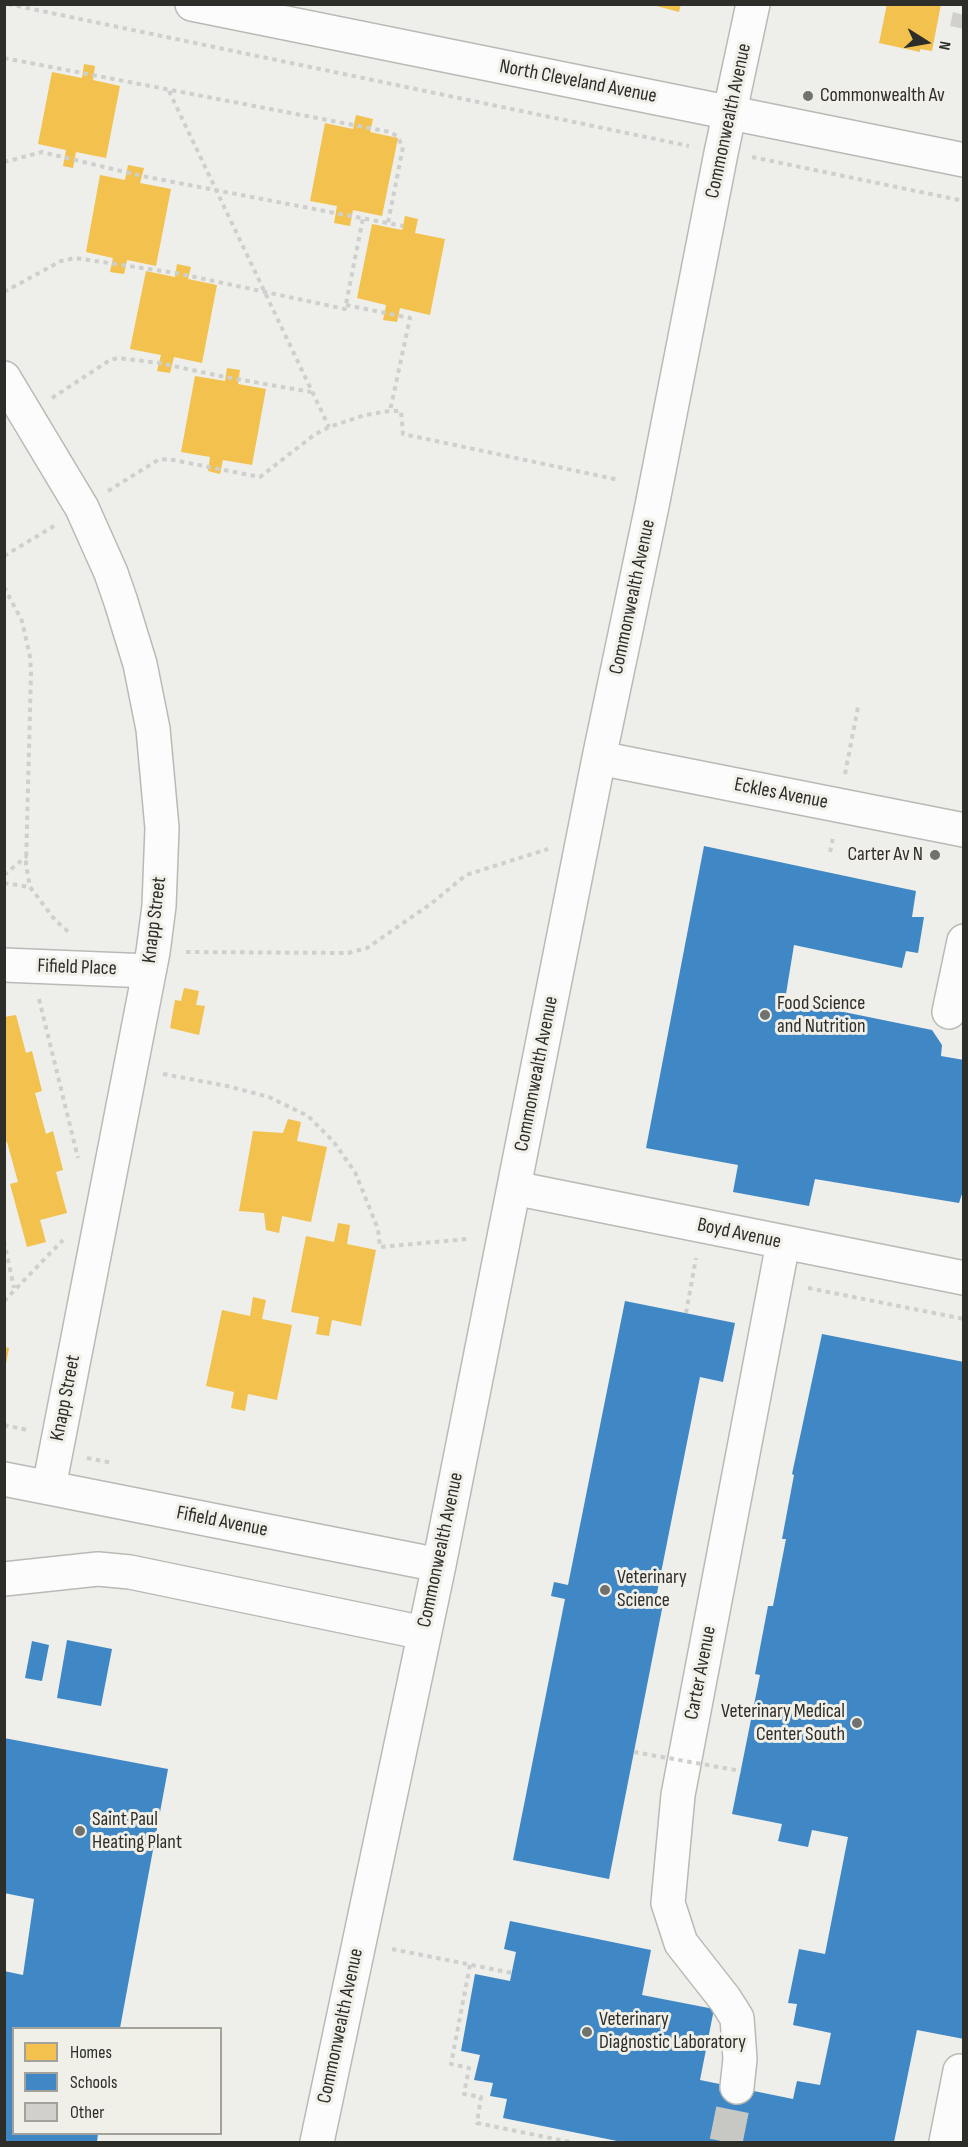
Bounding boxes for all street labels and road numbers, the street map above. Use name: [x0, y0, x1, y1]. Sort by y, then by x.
street label: Commonwealth Avenue: [701, 41, 757, 201]
street label: North Cleveland Avenue: [497, 55, 659, 109]
street label: Commonwealth Avenue: [605, 517, 661, 677]
street label: Eckles Avenue: [732, 773, 830, 815]
street label: Knapp Street: [138, 875, 172, 965]
street label: Fifield Place: [37, 955, 117, 981]
street label: Commonwealth Avenue: [510, 994, 564, 1154]
street label: Boyd Avenue: [695, 1213, 783, 1255]
street label: Knapp Street: [46, 1353, 86, 1443]
street label: Commonwealth Avenue: [413, 1470, 469, 1630]
street label: Fifield Avenue: [174, 1501, 270, 1543]
street label: Carter Avenue: [680, 1624, 722, 1722]
street label: Commonwealth Avenue: [313, 1946, 369, 2106]

